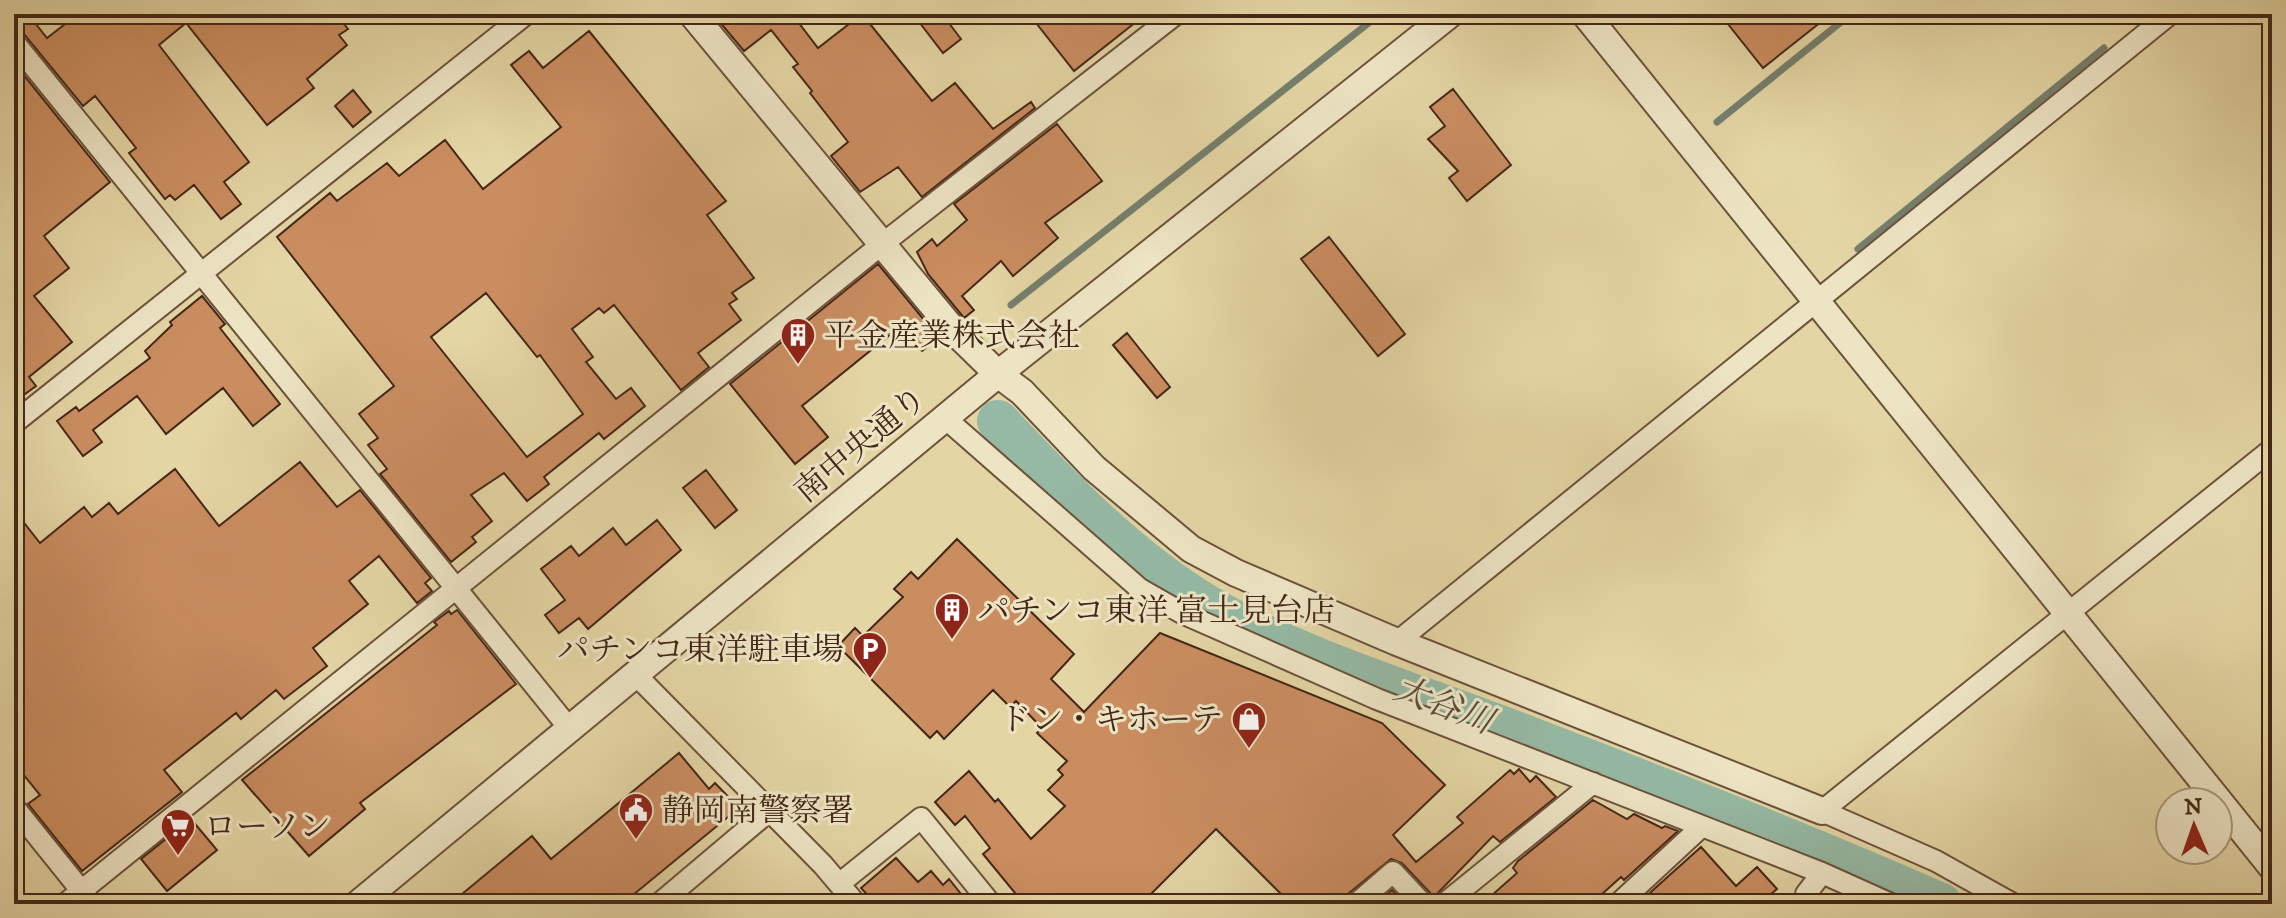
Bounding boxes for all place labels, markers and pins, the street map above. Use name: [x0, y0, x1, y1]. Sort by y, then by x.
building icon: 平金産業株式会社: [779, 316, 817, 366]
place label: 平金産業株式会社: [824, 317, 1080, 357]
building icon: パチンコ東洋 富士見台店: [933, 591, 971, 641]
place label: パチンコ東洋 富士見台店: [978, 592, 1335, 632]
parking icon: パチンコ東洋駐車場: [851, 630, 889, 680]
place label: パチンコ東洋駐車場: [558, 631, 844, 671]
shop icon: ドン・キホーテ: [1230, 700, 1268, 750]
place label: ドン・キホーテ: [999, 701, 1223, 741]
public building icon: 静岡南警察署: [617, 791, 655, 841]
place label: 静岡南警察署: [662, 792, 854, 832]
supermarket icon: ローソン: [159, 807, 197, 857]
place label: ローソン: [204, 808, 331, 848]

